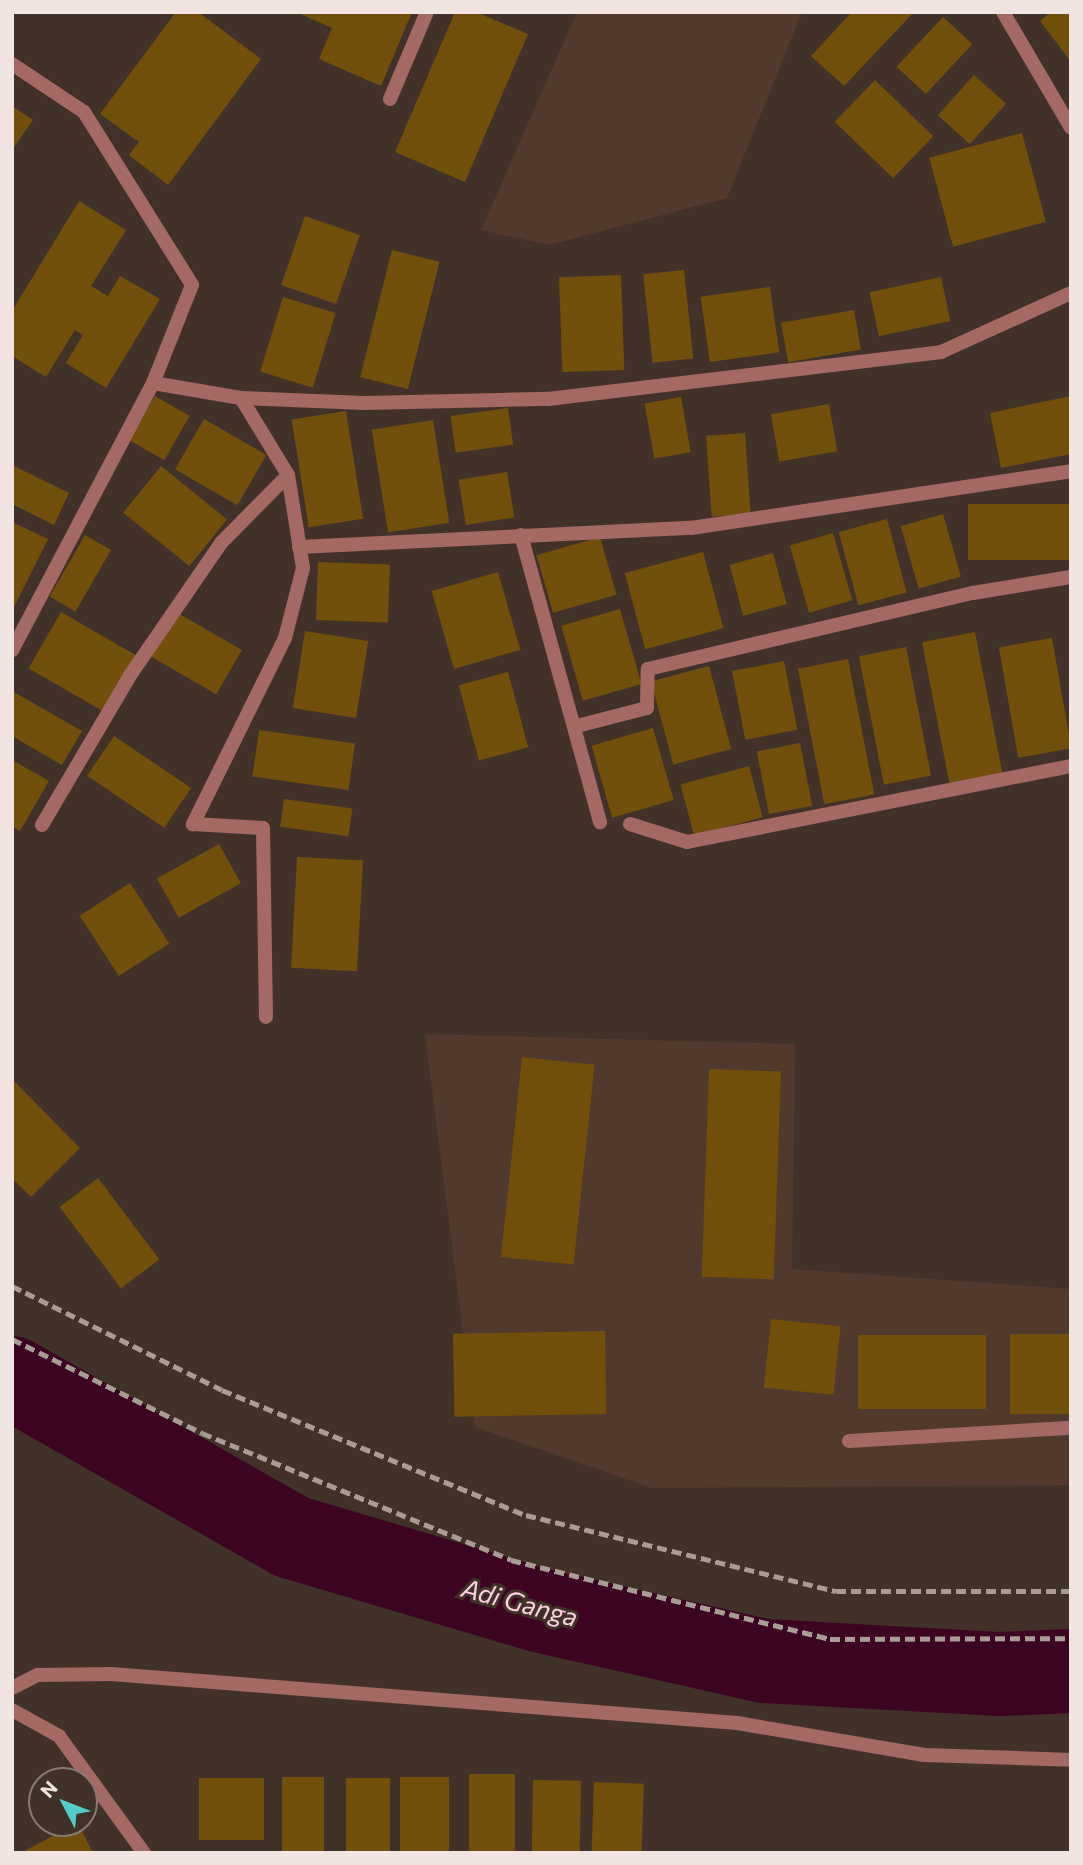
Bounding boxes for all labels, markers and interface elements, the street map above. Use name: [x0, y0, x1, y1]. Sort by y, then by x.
water label: Adi Ganga: [459, 1572, 581, 1632]
north arrow: [28, 1767, 98, 1837]
text: N: [35, 1776, 62, 1802]

